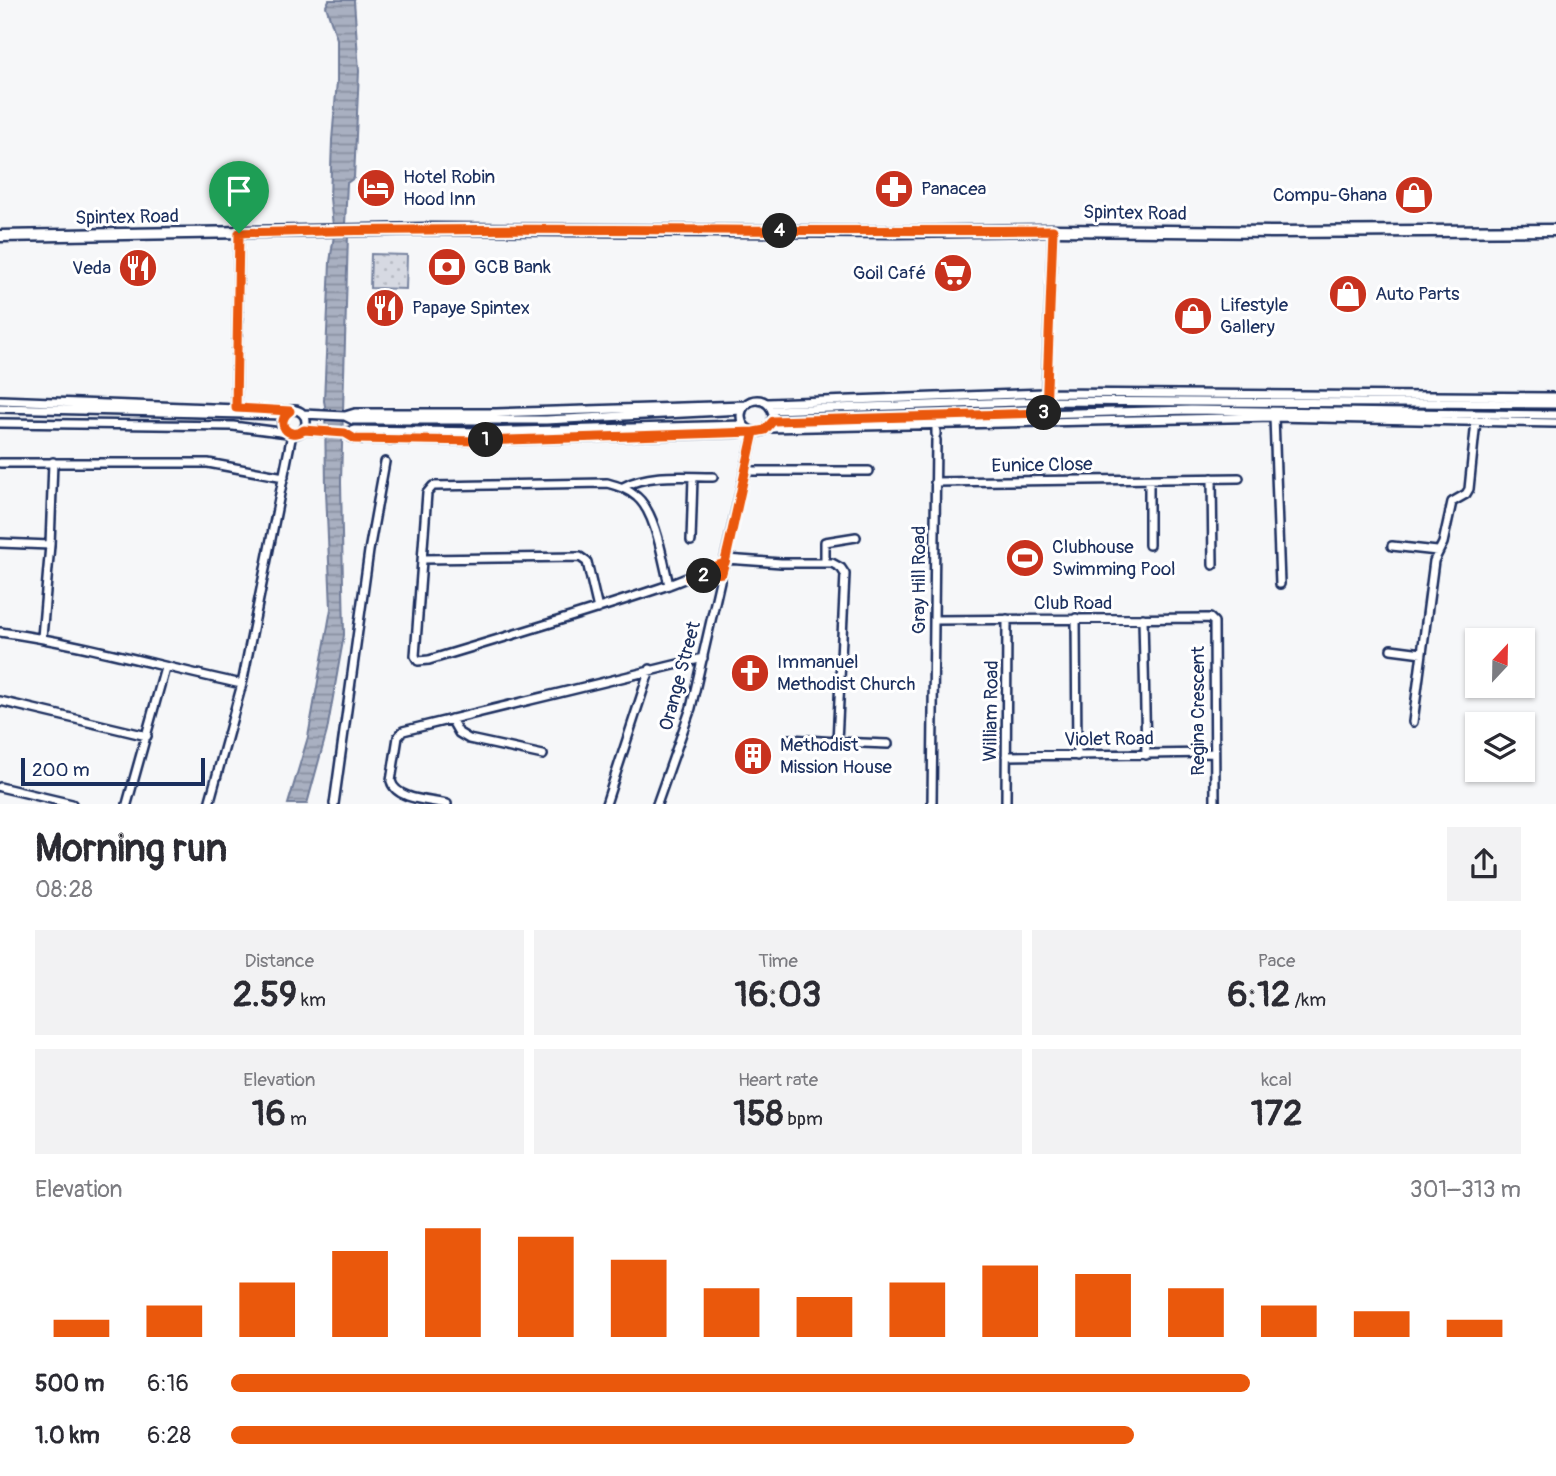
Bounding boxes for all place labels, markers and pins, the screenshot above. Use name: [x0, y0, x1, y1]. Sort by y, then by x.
pin: [209, 161, 269, 233]
place label: Hotel Robin Hood Inn: [403, 165, 495, 211]
hotel icon: Hotel Robin Hood Inn: [355, 167, 397, 209]
pharmacy icon: Panacea: [873, 168, 915, 210]
shop icon: Compu-Ghana: [1393, 174, 1435, 216]
place label: Panacea: [921, 177, 987, 201]
place label: Compu-Ghana: [1273, 183, 1387, 207]
pin: 4: [762, 214, 798, 248]
bank icon: GCB Bank: [426, 246, 468, 288]
restaurant icon: Veda: [117, 247, 159, 289]
supermarket icon: Goil Café: [932, 252, 974, 294]
place label: GCB Bank: [474, 255, 551, 279]
place label: Veda: [72, 256, 111, 280]
place label: Goil Café: [853, 261, 926, 285]
shop icon: Auto Parts: [1327, 273, 1369, 315]
place label: Auto Parts: [1375, 282, 1460, 306]
restaurant icon: Papaye Spintex: [364, 287, 406, 329]
place label: Lifestyle Gallery: [1220, 293, 1289, 339]
shop icon: Lifestyle Gallery: [1172, 295, 1214, 337]
place label: Papaye Spintex: [412, 296, 530, 320]
pin: 3: [1026, 396, 1062, 430]
pin: 1: [468, 422, 504, 458]
place label: Clubhouse Swimming Pool: [1052, 535, 1176, 581]
sports icon: Clubhouse Swimming Pool: [1004, 537, 1046, 579]
pin: 2: [686, 558, 722, 594]
place label: Immanuel Methodist Church: [777, 650, 915, 696]
church icon: Immanuel Methodist Church: [729, 652, 771, 694]
place label: Methodist Mission House: [780, 733, 893, 779]
building icon: Methodist Mission House: [732, 735, 774, 777]

